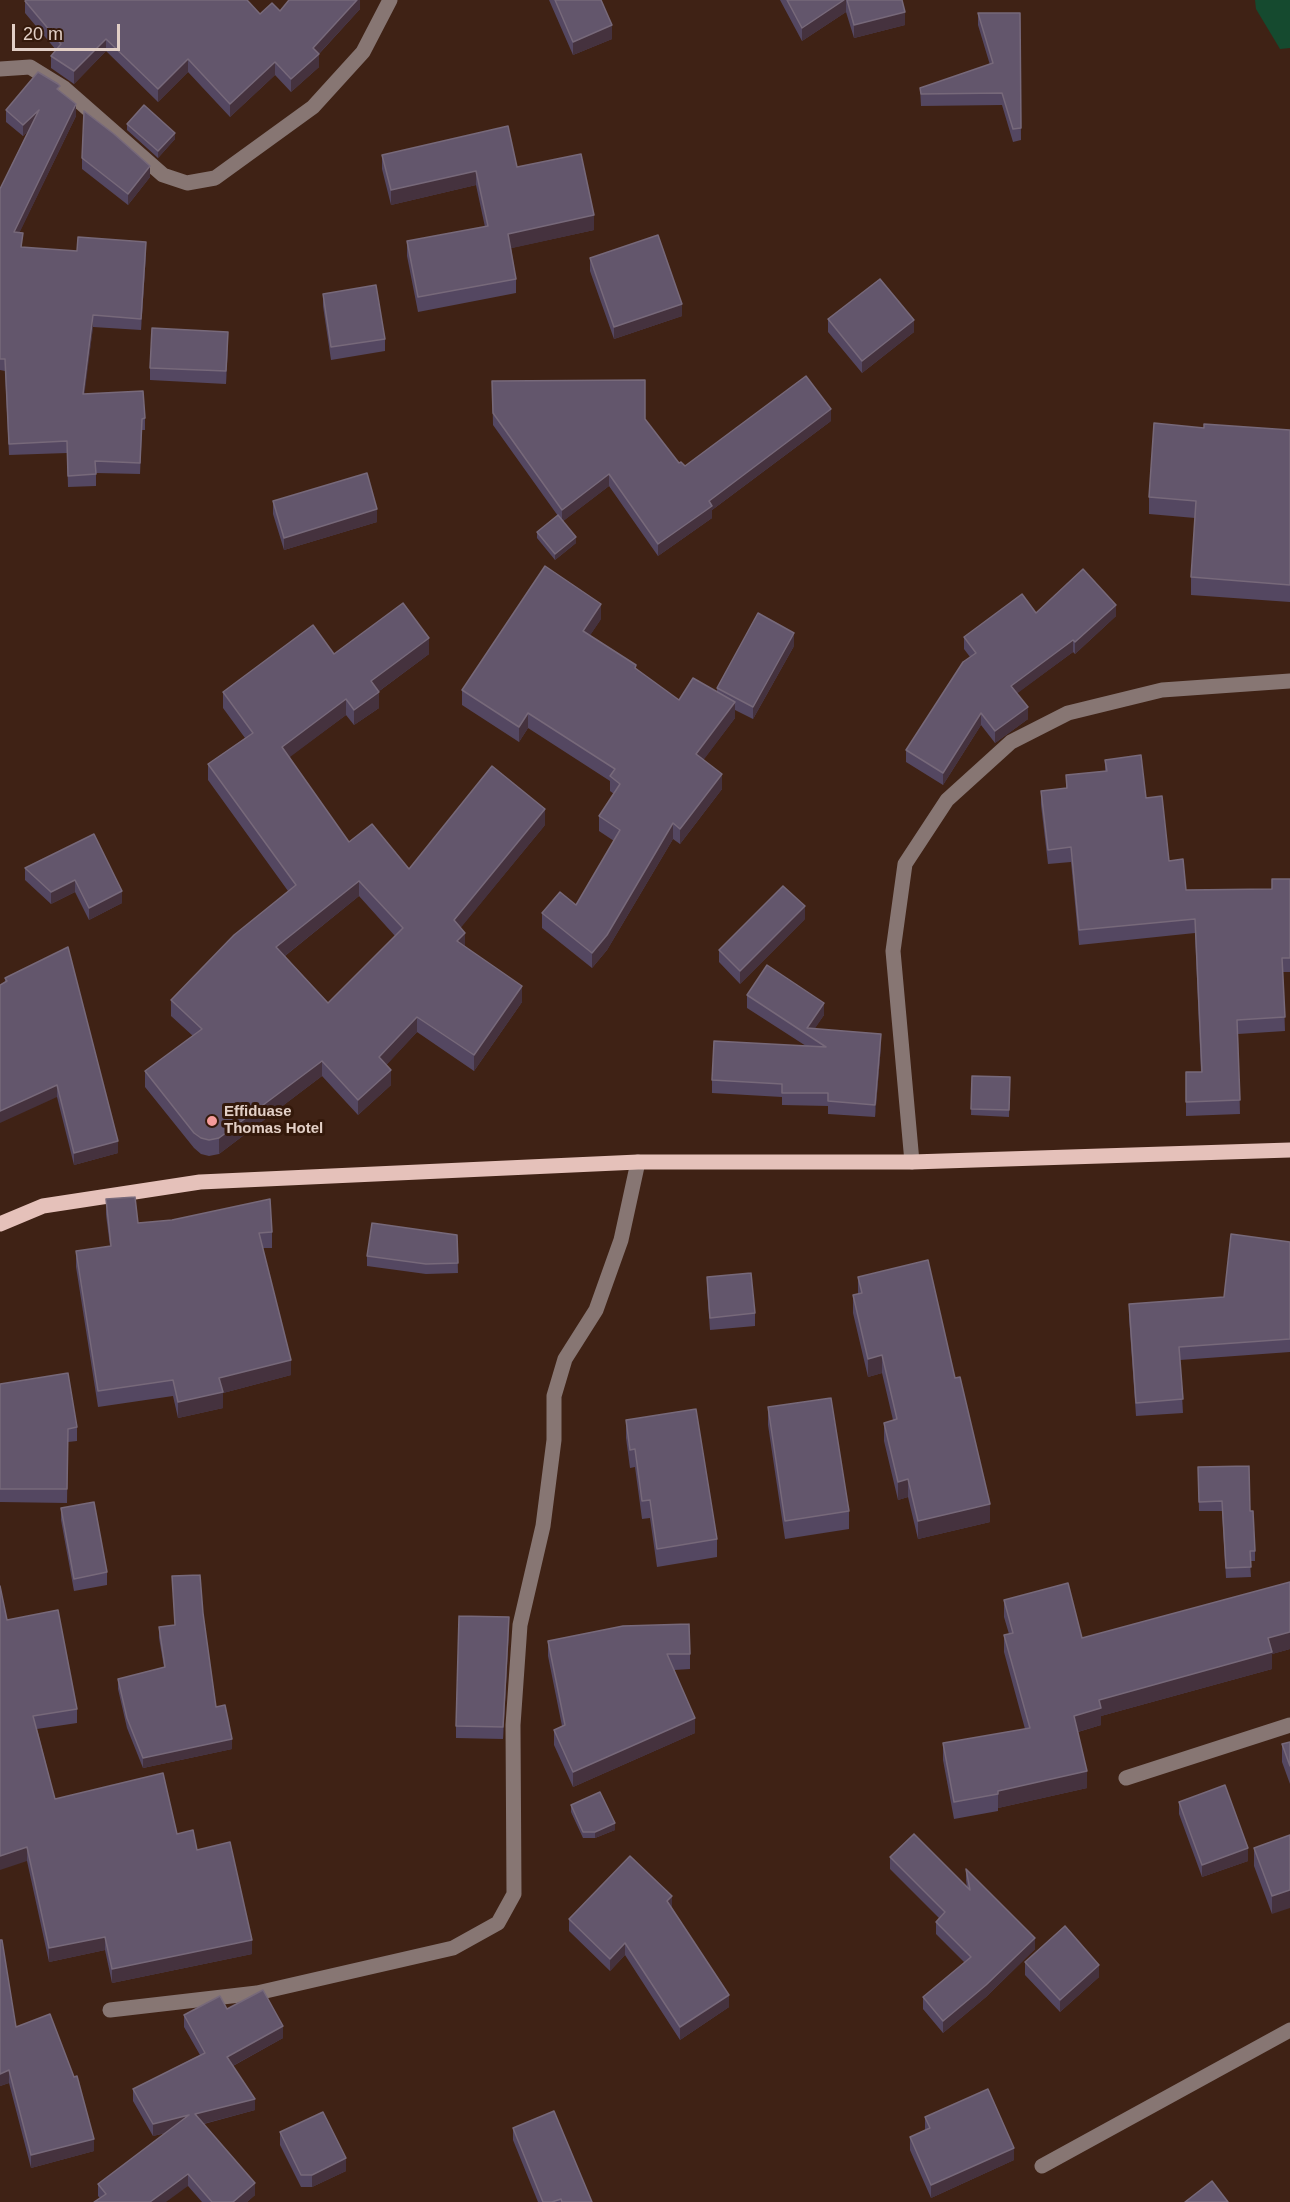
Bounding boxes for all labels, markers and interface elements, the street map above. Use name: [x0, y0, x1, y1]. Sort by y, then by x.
scale bar: [15, 12, 123, 50]
text: 20 m: [23, 24, 63, 44]
place label: Effiduase Thomas Hotel: [224, 1103, 323, 1138]
marker: Effiduase Thomas Hotel: [205, 1114, 219, 1128]

